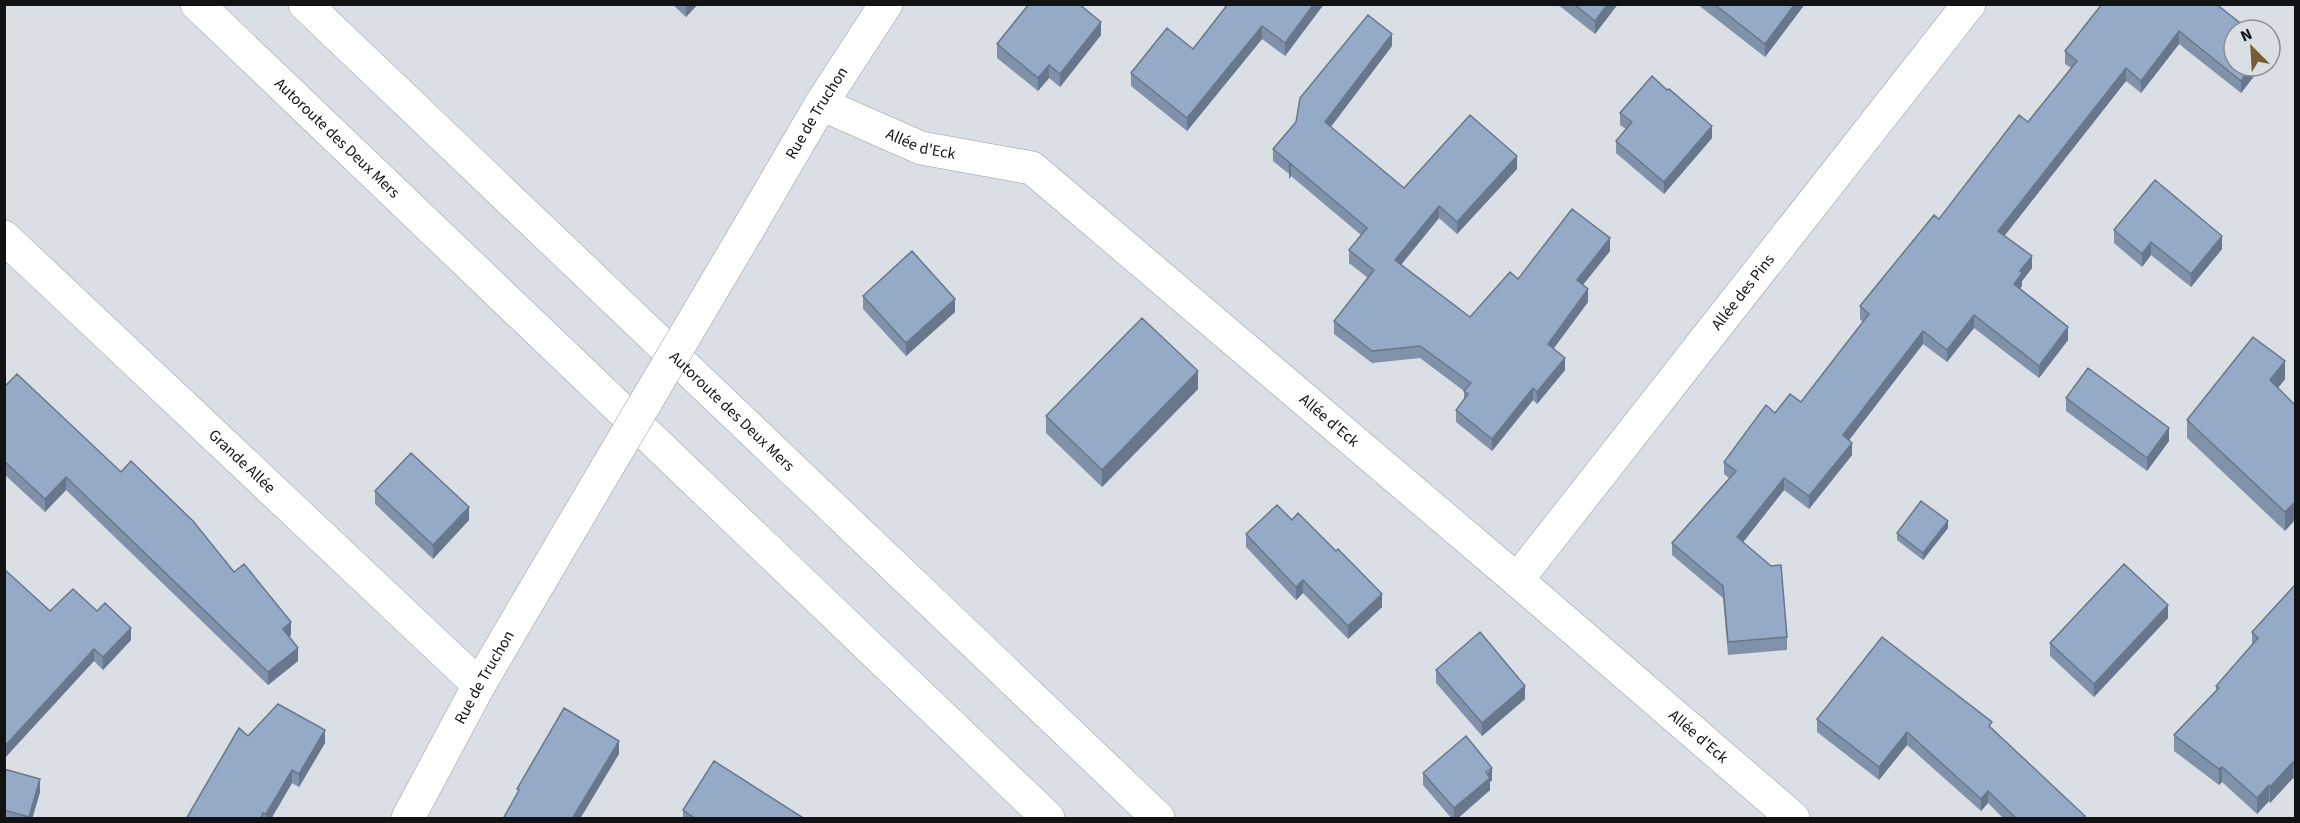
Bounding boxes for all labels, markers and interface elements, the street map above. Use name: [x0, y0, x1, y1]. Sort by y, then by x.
north arrow: [2222, 18, 2282, 78]
text: N: [2237, 23, 2256, 47]
street label: Rue de Truchon: [780, 62, 853, 163]
street label: Autoroute des Deux Mers: [270, 73, 405, 204]
street label: Allée d'Eck: [882, 123, 957, 165]
street label: Allée des Pins: [1706, 249, 1780, 335]
street label: Autoroute des Deux Mers: [664, 346, 800, 477]
street label: Allée d'Eck: [1295, 389, 1364, 452]
street label: Grande Allée: [204, 424, 280, 498]
street label: Rue de Truchon: [449, 626, 520, 728]
street label: Allée d'Eck: [1664, 705, 1733, 768]

